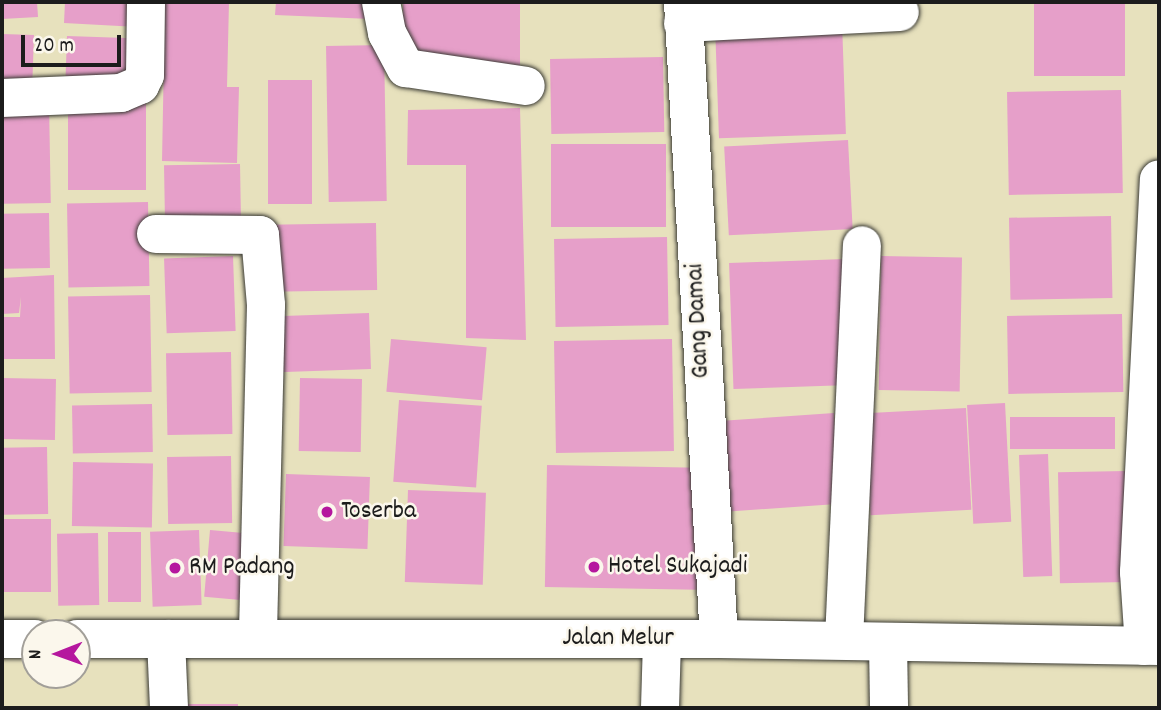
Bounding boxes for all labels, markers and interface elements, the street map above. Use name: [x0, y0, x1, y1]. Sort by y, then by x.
scale bar: [24, 21, 124, 65]
text: 20 m: [34, 32, 74, 62]
street label: Gang Damai: [680, 263, 718, 379]
place label: Toserba: [341, 496, 416, 528]
marker: Toserba: [319, 504, 335, 520]
place label: Hotel Sukajadi: [608, 551, 748, 583]
place label: RM Padang: [189, 552, 295, 584]
marker: Hotel Sukajadi: [586, 559, 602, 575]
marker: RM Padang: [167, 560, 183, 576]
north arrow: [21, 619, 91, 689]
street label: Jalan Melur: [562, 623, 674, 655]
text: N: [23, 649, 50, 659]

